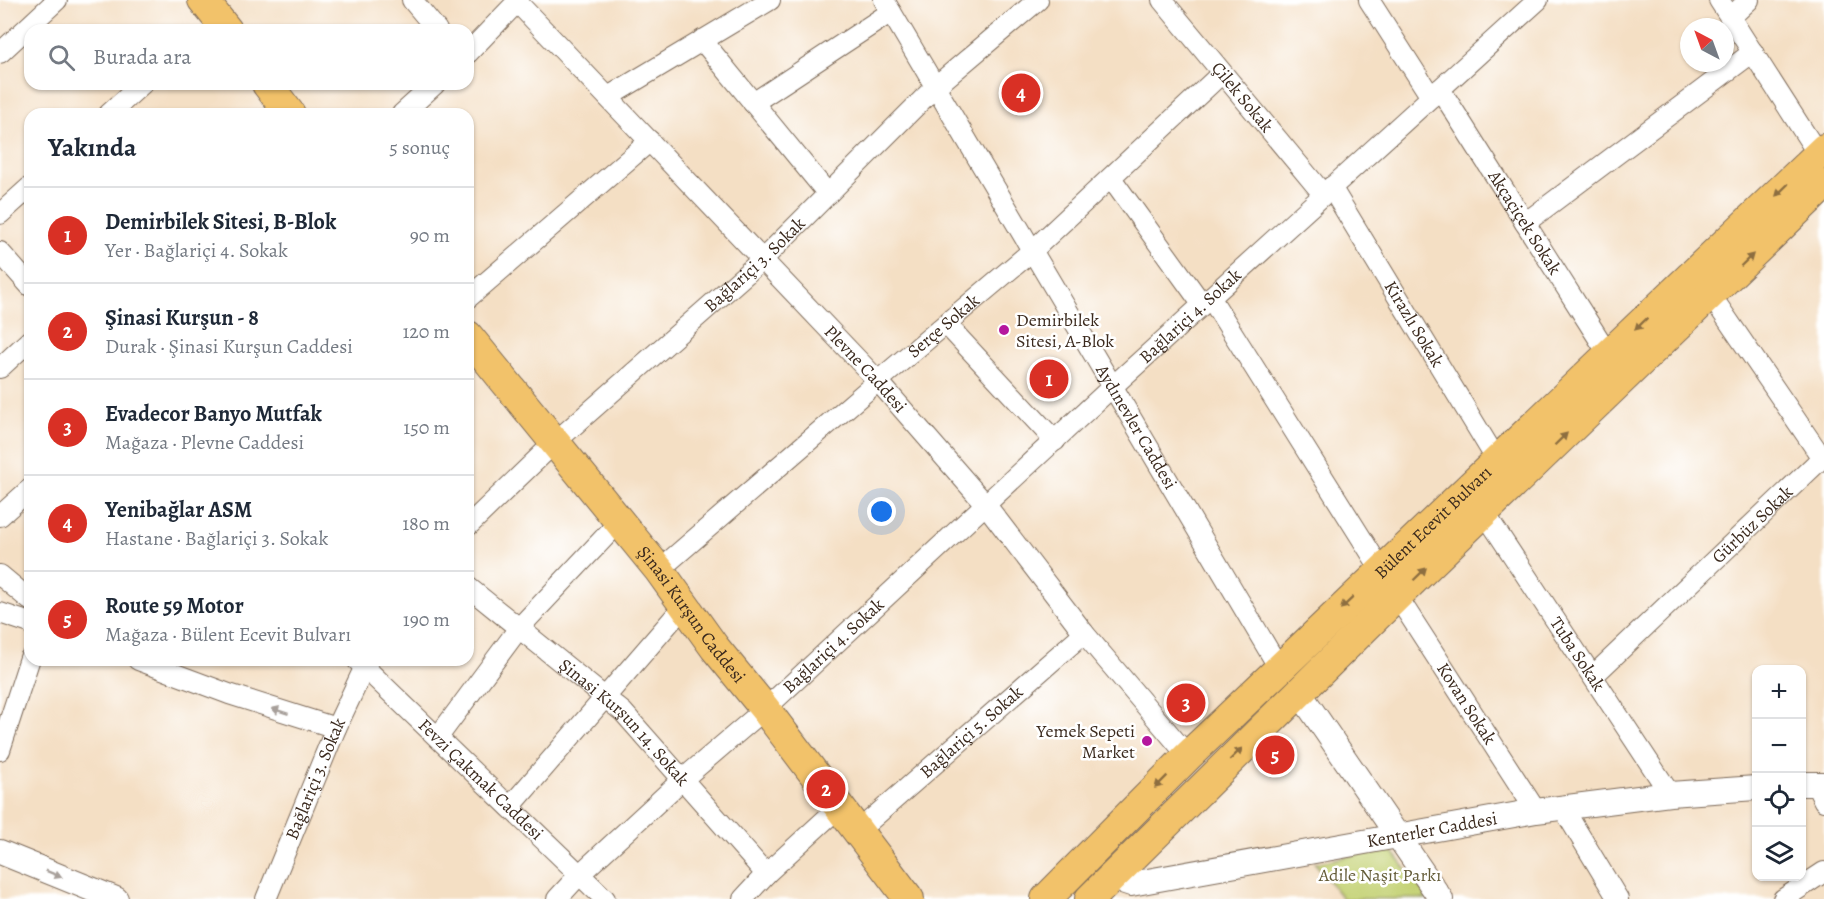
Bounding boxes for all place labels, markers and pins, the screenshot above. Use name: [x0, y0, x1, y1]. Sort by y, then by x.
pin: 4: [1002, 70, 1040, 116]
place label: Demirbilek Sitesi, A-Blok: [1016, 308, 1114, 353]
marker: Demirbilek Sitesi, A-Blok: [997, 323, 1011, 337]
pin: 1: [1030, 356, 1068, 401]
pin: 3: [1166, 680, 1206, 726]
place label: Yemek Sepeti Market: [1036, 719, 1135, 764]
pin: 5: [1256, 732, 1294, 777]
marker: Yemek Sepeti Market: [1140, 734, 1154, 748]
pin: 2: [806, 766, 846, 812]

